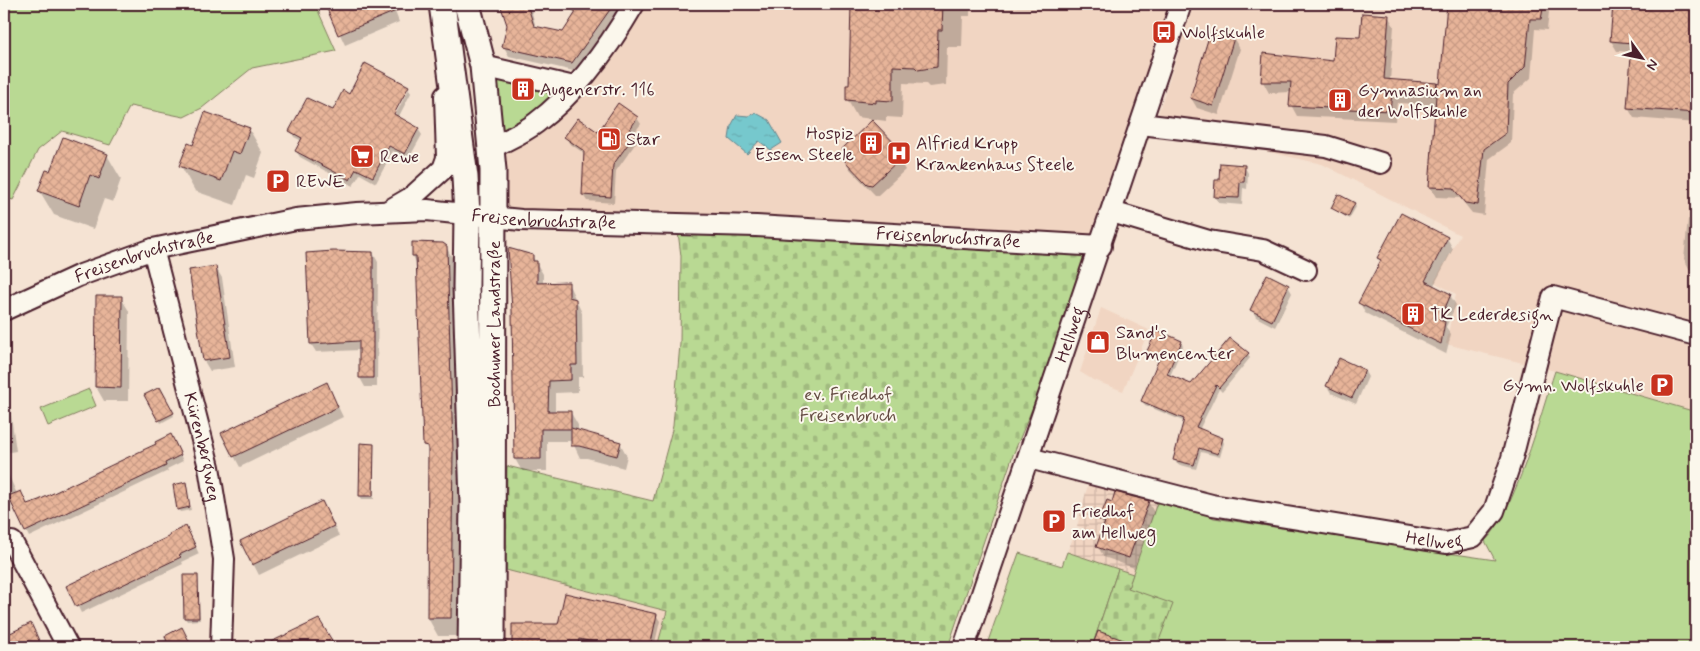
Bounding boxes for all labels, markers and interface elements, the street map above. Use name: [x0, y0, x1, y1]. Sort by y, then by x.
bus stop icon: Wolfskuhle: [1151, 19, 1177, 45]
place label: Wolfskuhle: [1182, 21, 1265, 45]
north arrow: [1618, 32, 1668, 82]
text: N: [1642, 56, 1662, 73]
building icon: Augenerstr. 116: [510, 76, 536, 102]
place label: Augenerstr. 116: [540, 78, 655, 102]
place label: Gymnasium an der Wolfskuhle: [1358, 79, 1482, 124]
building icon: Gymnasium an der Wolfskuhle: [1327, 87, 1353, 113]
place label: Hospiz Essen Steele: [755, 122, 854, 167]
fuel station icon: Star: [596, 126, 622, 152]
place label: Star: [626, 128, 661, 152]
building icon: Hospiz Essen Steele: [858, 130, 884, 156]
place label: Alfried Krupp Krankenhaus Steele: [916, 132, 1075, 177]
hospital icon: Alfried Krupp Krankenhaus Steele: [886, 140, 912, 166]
supermarket icon: Rewe: [349, 143, 375, 169]
place label: Rewe: [380, 145, 419, 169]
parking icon: REWE: [265, 168, 291, 194]
place label: REWE: [296, 170, 345, 194]
street label: Freisenbruchstraße: [470, 204, 617, 235]
street label: Freisenbruchstraße: [875, 222, 1022, 254]
street label: Freisenbruchstraße: [72, 225, 217, 289]
street label: Bochumer Landstraße: [483, 240, 507, 408]
building icon: TK Lederdesign: [1400, 301, 1426, 327]
place label: TK Lederdesign: [1430, 303, 1553, 329]
street label: Hellweg: [1050, 304, 1093, 366]
place label: Sand's Blumencenter: [1116, 321, 1234, 366]
shop icon: Sand's Blumencenter: [1085, 329, 1111, 355]
parking icon: Gymn. Wolfskuhle: [1649, 372, 1675, 398]
place label: Gymn. Wolfskuhle: [1503, 374, 1644, 398]
park label: ev. Friedhof Freisenbruch: [800, 383, 896, 428]
street label: Kürenbergweg: [177, 390, 225, 503]
place label: Friedhof am Hellweg: [1072, 500, 1156, 546]
parking icon: Friedhof am Hellweg: [1041, 508, 1067, 534]
street label: Hellweg: [1404, 526, 1466, 556]

